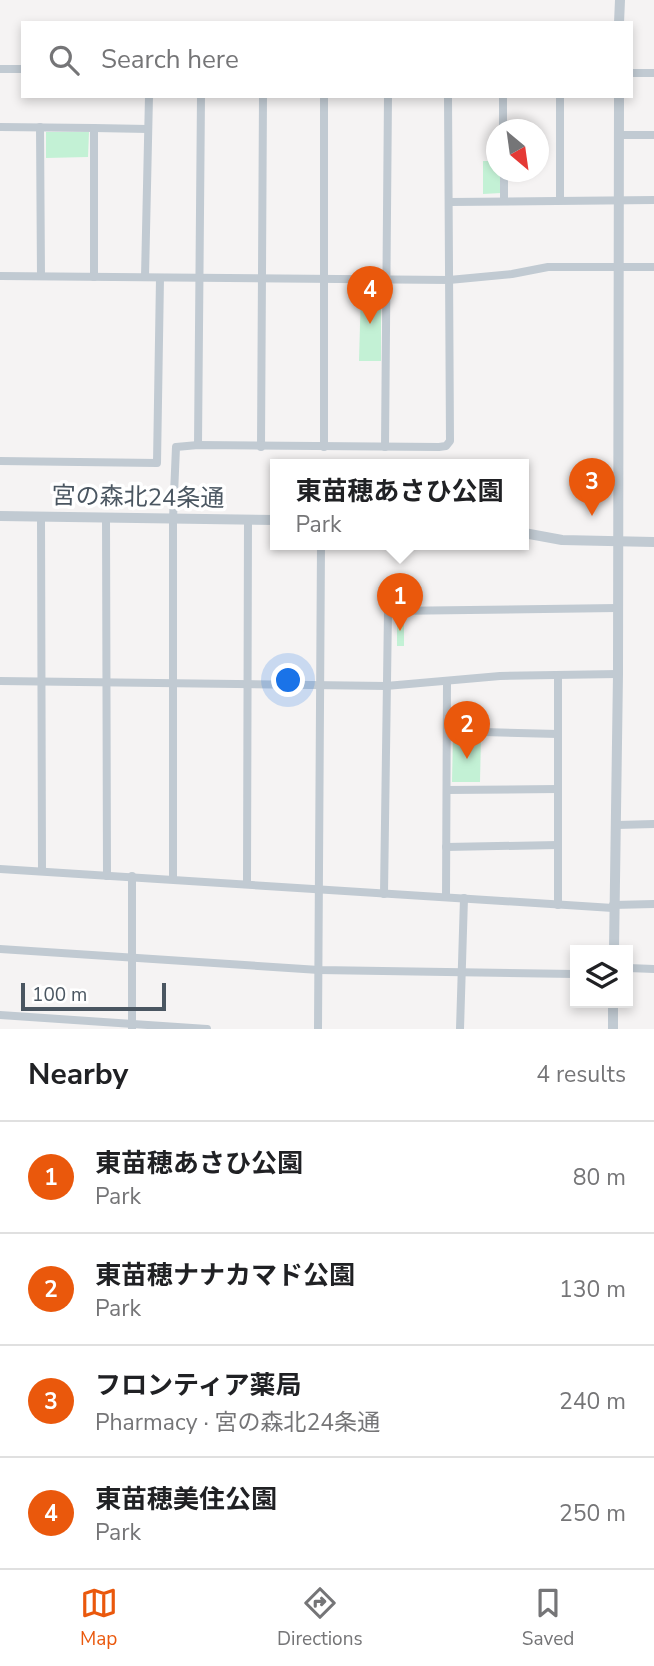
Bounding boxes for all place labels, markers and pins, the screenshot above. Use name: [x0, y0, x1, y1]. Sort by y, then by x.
pin: 4: [347, 266, 393, 324]
pin: 3: [569, 458, 615, 516]
pin: 1: [377, 573, 423, 631]
pin: 2: [444, 701, 490, 759]

